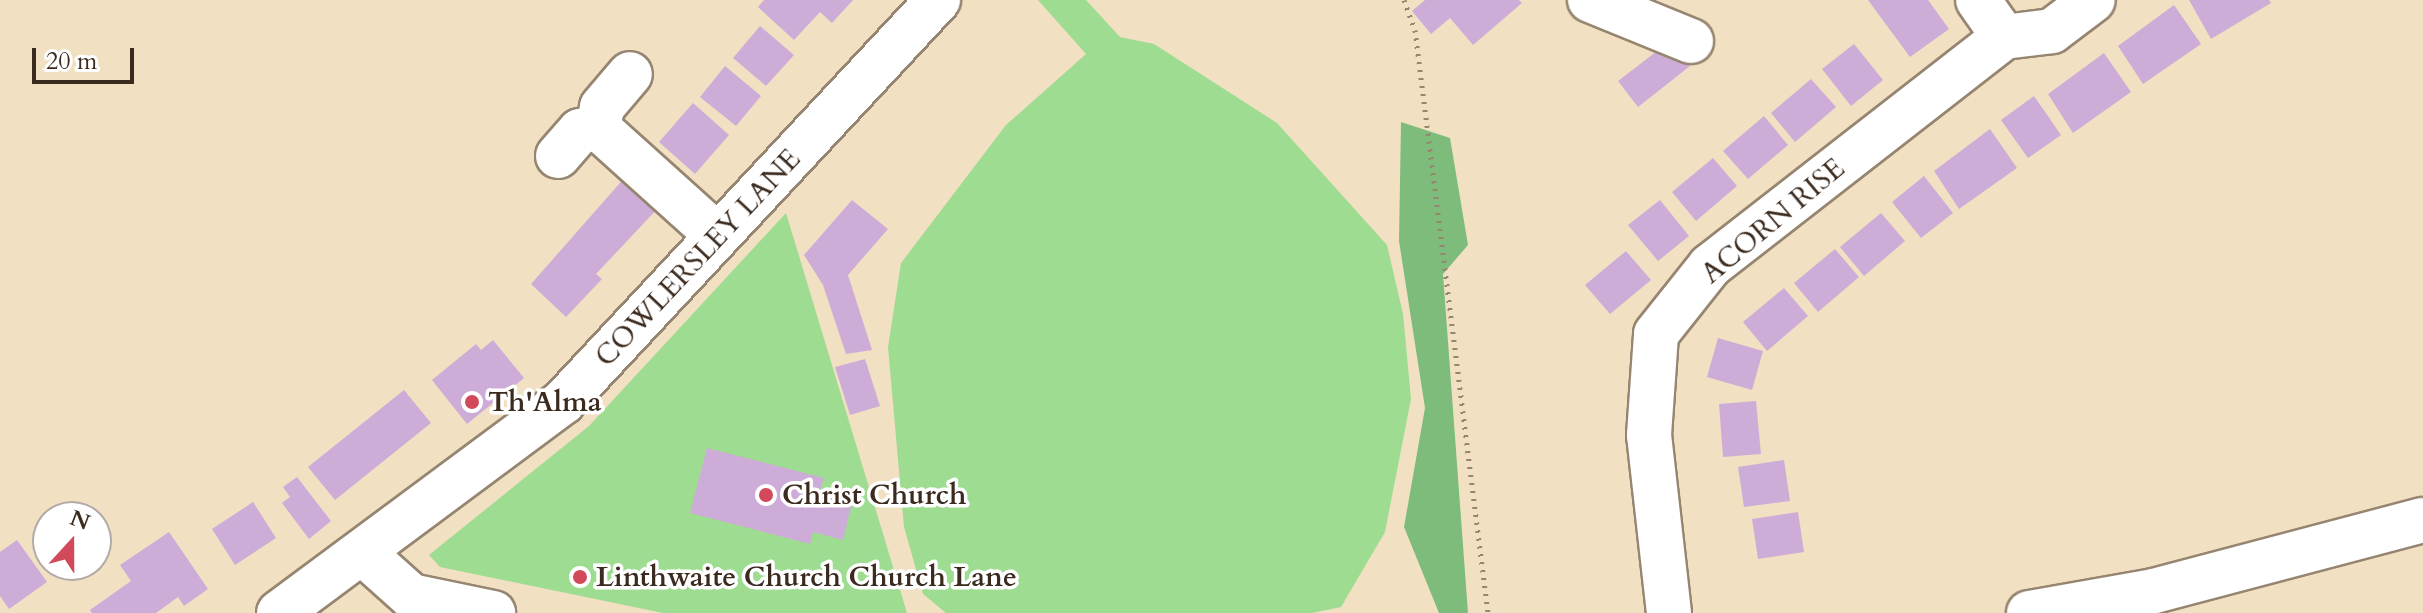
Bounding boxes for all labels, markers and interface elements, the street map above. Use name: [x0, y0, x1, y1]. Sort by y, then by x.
scale bar: [36, 32, 138, 82]
text: 20 m: [46, 45, 97, 78]
street label: COWLERSLEY LANE: [589, 142, 807, 374]
street label: ACORN RISE: [1695, 151, 1851, 291]
place label: Th'Alma: [488, 385, 602, 419]
marker: Th'Alma: [463, 393, 481, 411]
place label: Christ Church: [782, 478, 966, 512]
marker: Christ Church: [757, 486, 775, 504]
north arrow: [32, 501, 112, 581]
text: N: [66, 503, 94, 538]
place label: Linthwaite Church Church Lane: [596, 560, 1017, 594]
marker: Linthwaite Church Church Lane: [571, 568, 589, 586]

